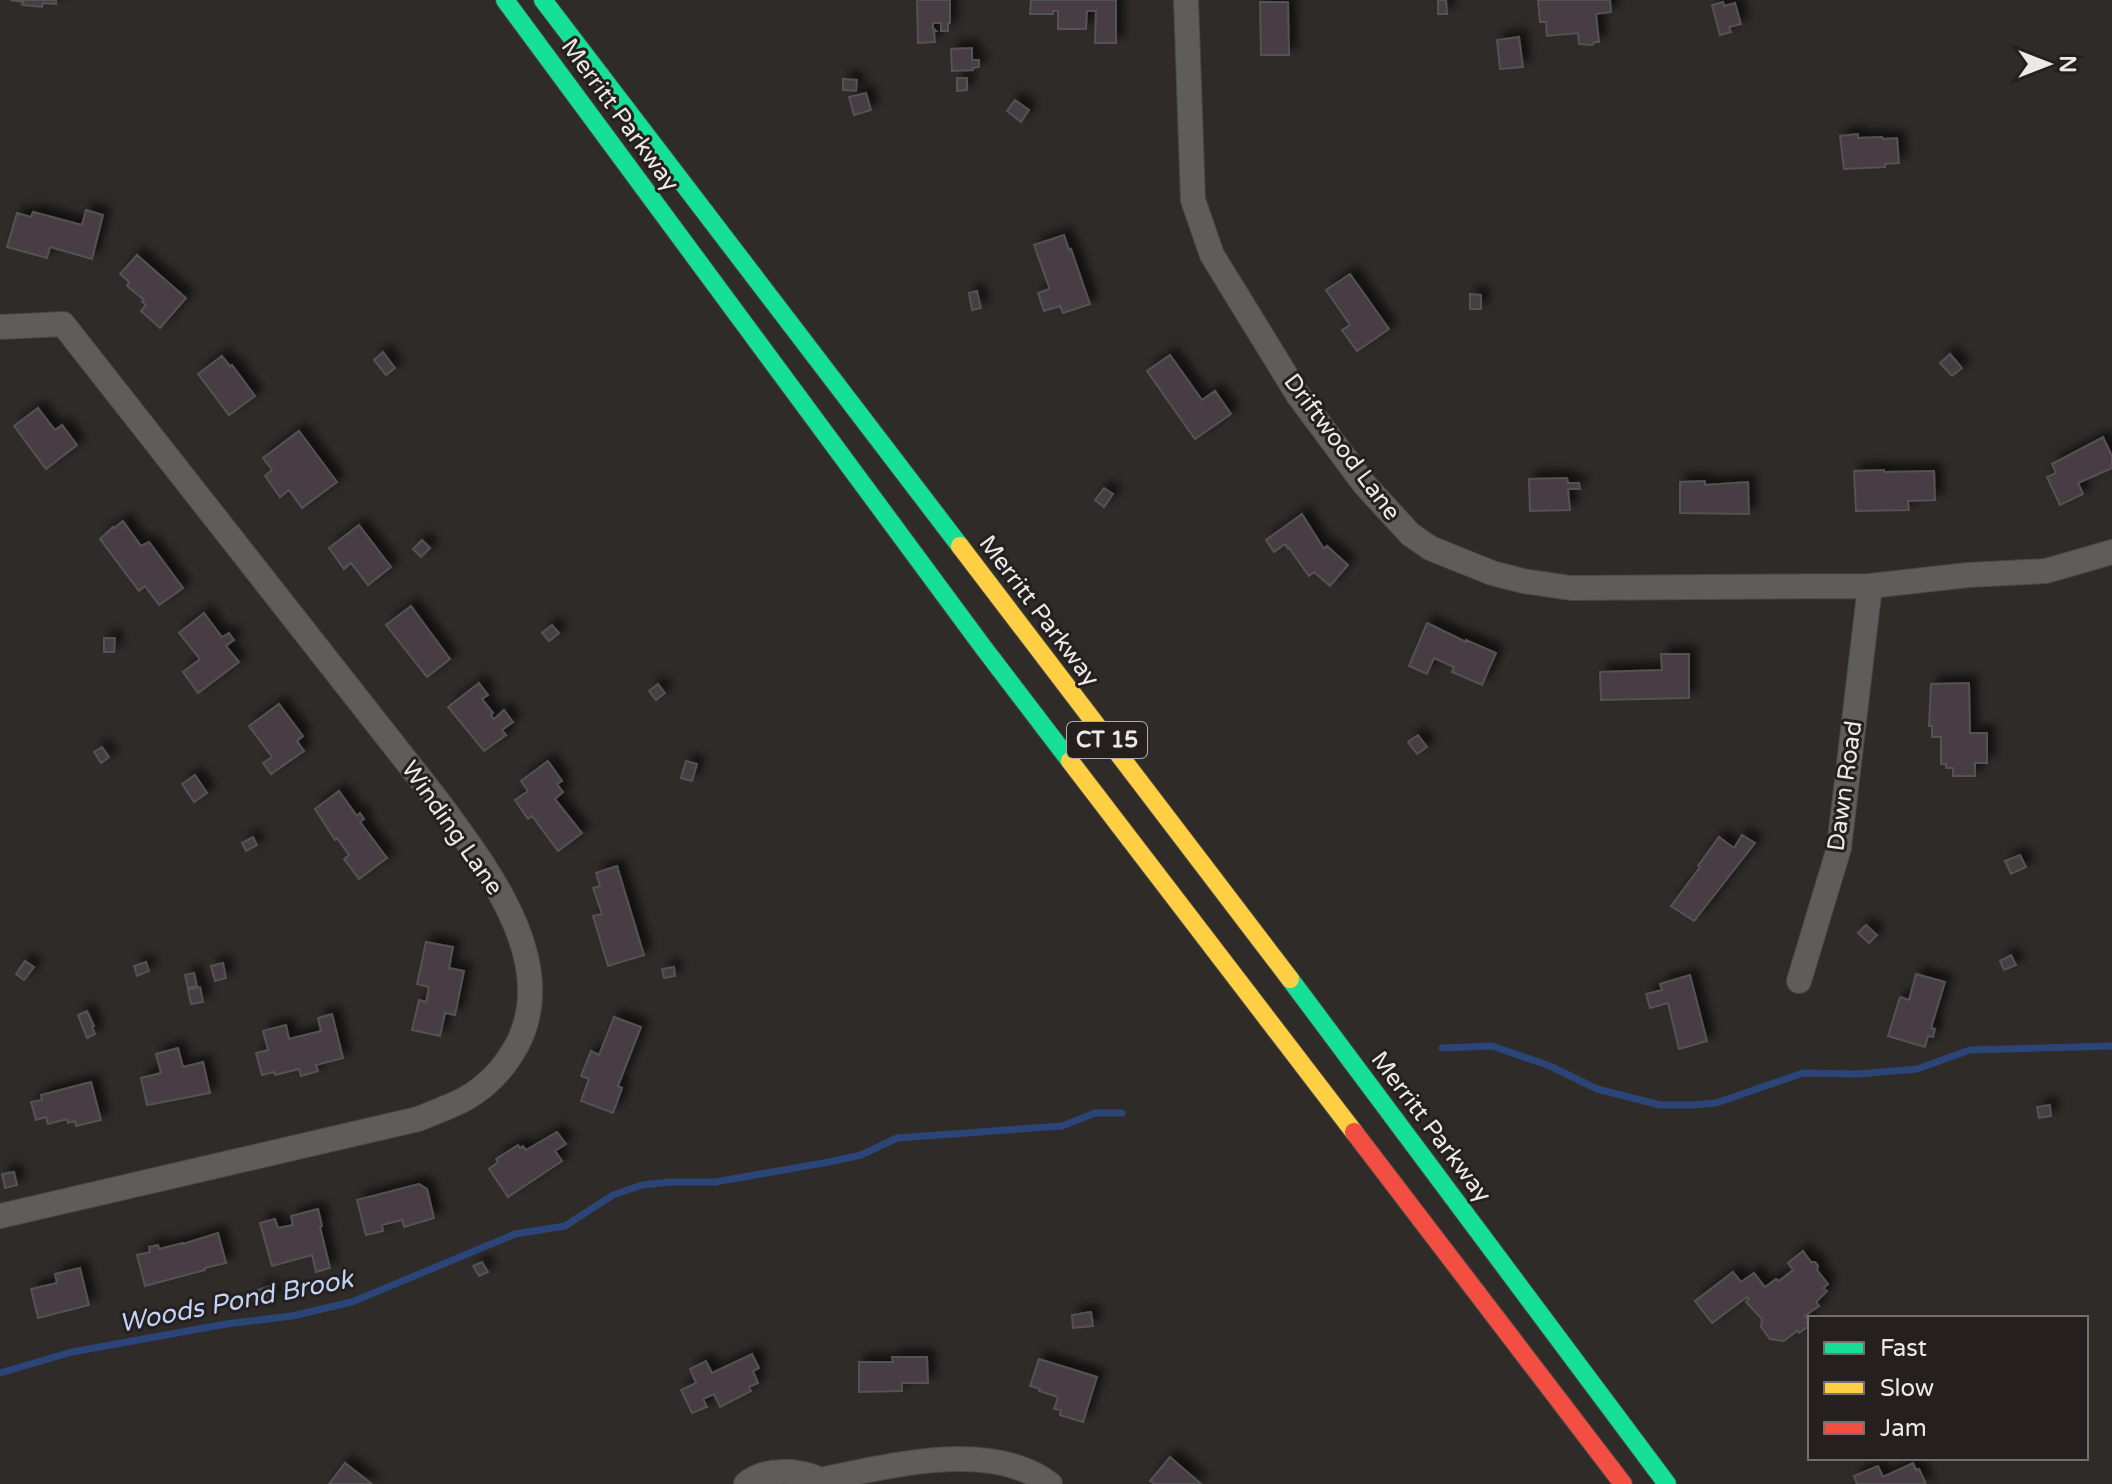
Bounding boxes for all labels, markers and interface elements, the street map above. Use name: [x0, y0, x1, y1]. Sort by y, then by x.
north arrow: [2008, 24, 2088, 104]
street label: Merritt Parkway: [555, 33, 685, 197]
text: N: [2054, 55, 2080, 73]
street label: Driftwood Lane: [1277, 368, 1407, 526]
street label: Merritt Parkway: [973, 530, 1105, 692]
street label: Dawn Road: [1822, 719, 1868, 853]
road number: CT 15: [1067, 722, 1147, 758]
street label: Winding Lane: [395, 755, 509, 901]
street label: Merritt Parkway: [1365, 1046, 1497, 1208]
water label: Woods Pond Brook: [116, 1263, 357, 1339]
legend: [1808, 1316, 2088, 1460]
text: Fast: [1880, 1334, 1927, 1363]
text: Slow: [1880, 1374, 1934, 1403]
text: Jam: [1880, 1414, 1927, 1443]

